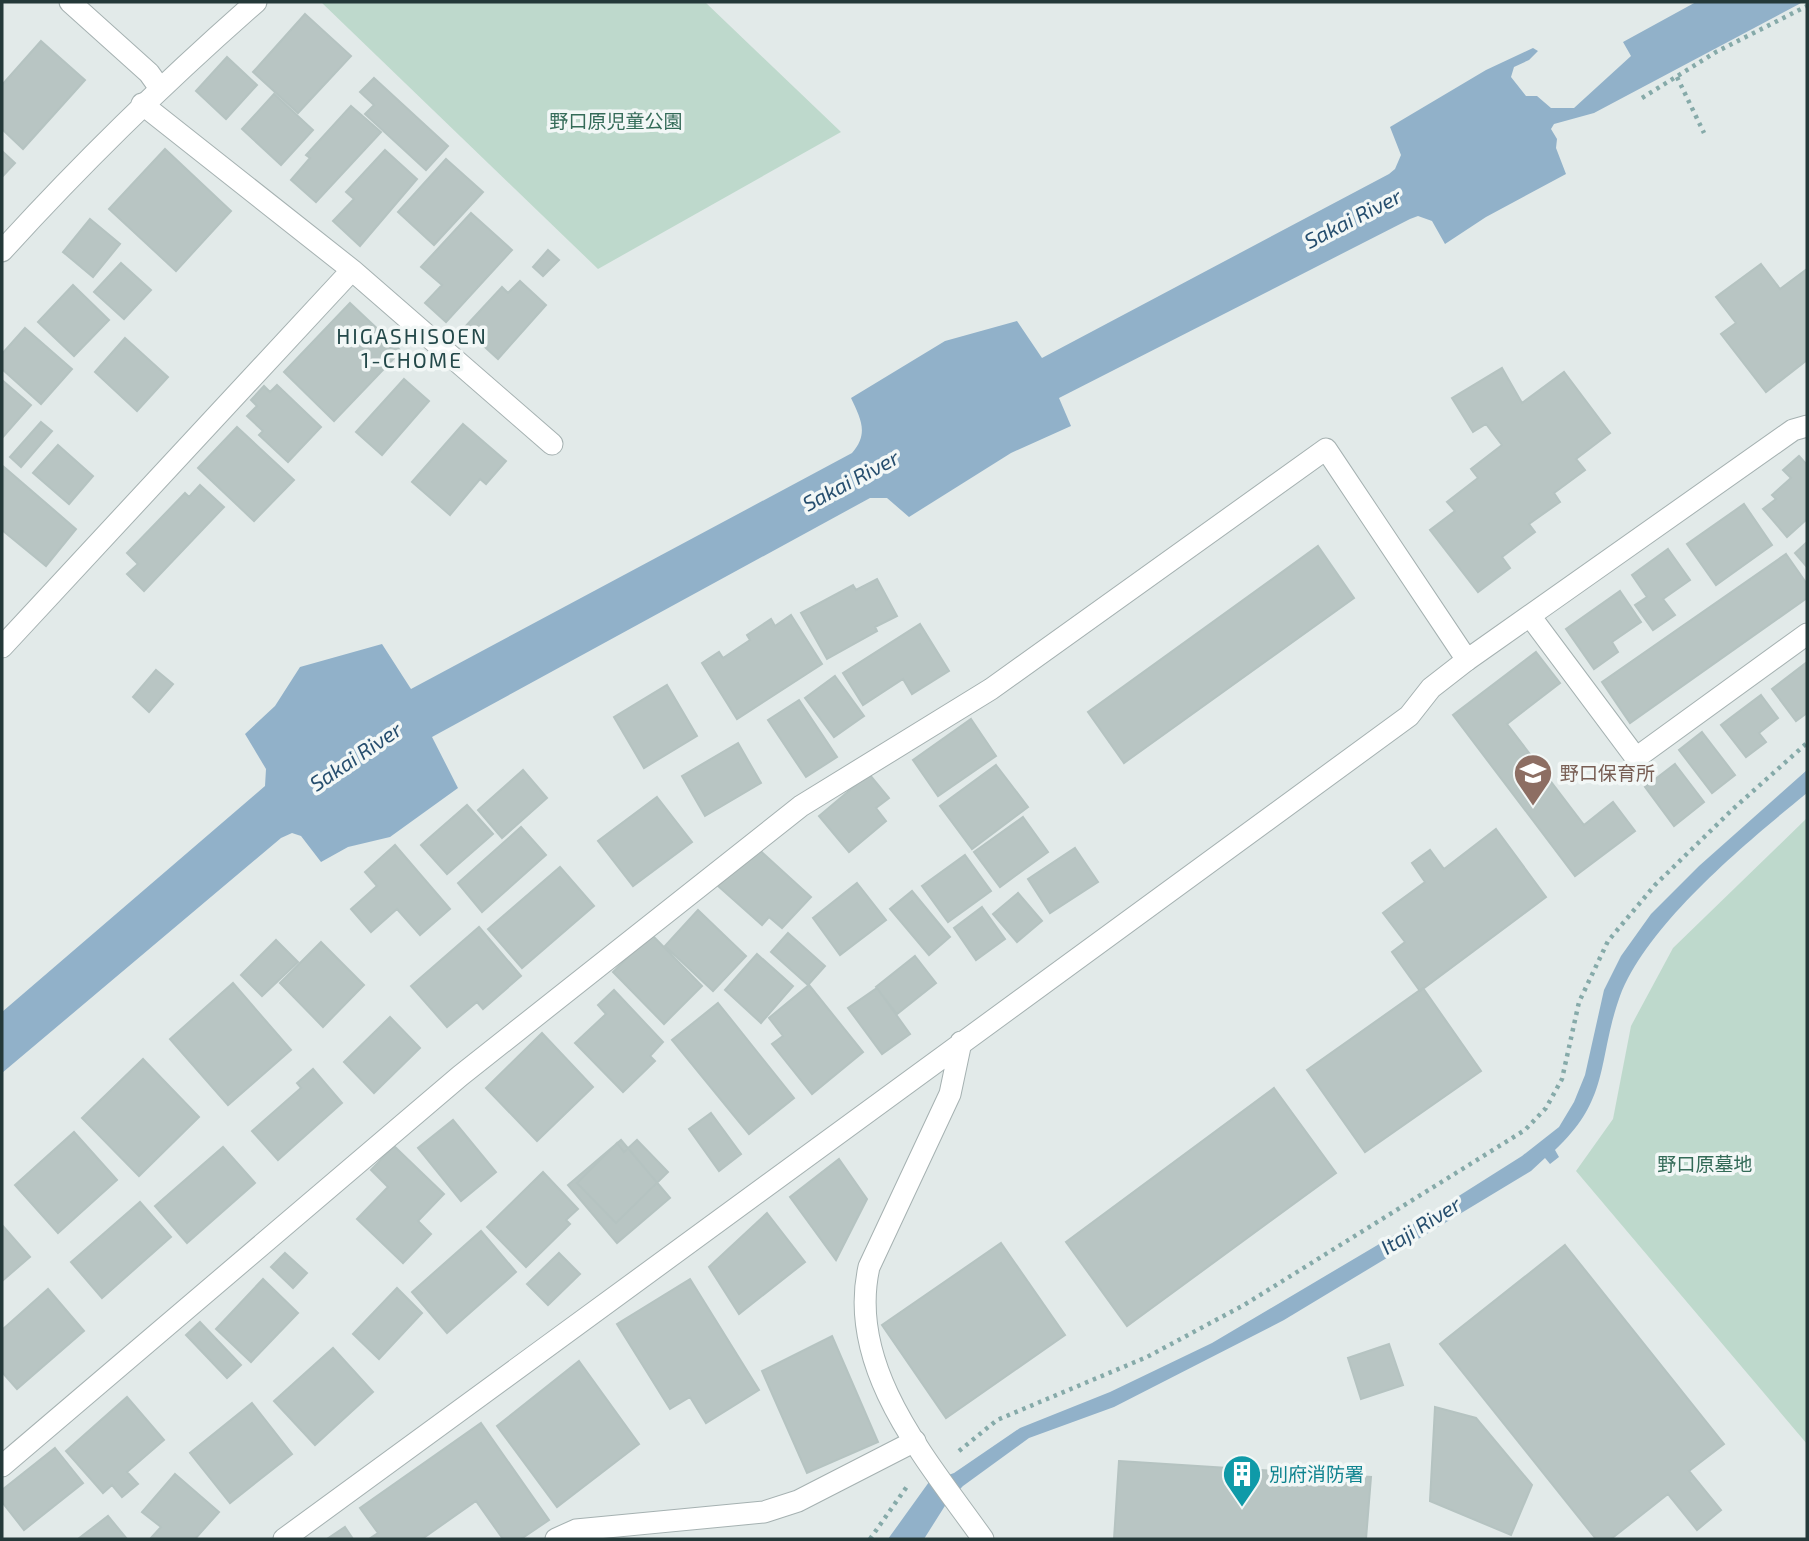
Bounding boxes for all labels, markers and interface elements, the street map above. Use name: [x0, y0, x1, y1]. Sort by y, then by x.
park label: 野口原児童公園: [549, 109, 683, 132]
water label: Sakai River: [1300, 182, 1406, 253]
district label: HIGASHISOEN 1-CHOME: [336, 323, 488, 372]
water label: Sakai River: [798, 444, 903, 515]
water label: Sakai River: [304, 716, 406, 796]
school or university icon: 野口保育所: [1512, 752, 1554, 807]
place label: 野口保育所: [1560, 761, 1655, 784]
park label: 野口原墓地: [1657, 1152, 1753, 1175]
water label: Itaji River: [1376, 1190, 1466, 1260]
building icon: 別府消防署: [1221, 1453, 1263, 1508]
place label: 別府消防署: [1269, 1462, 1364, 1485]

